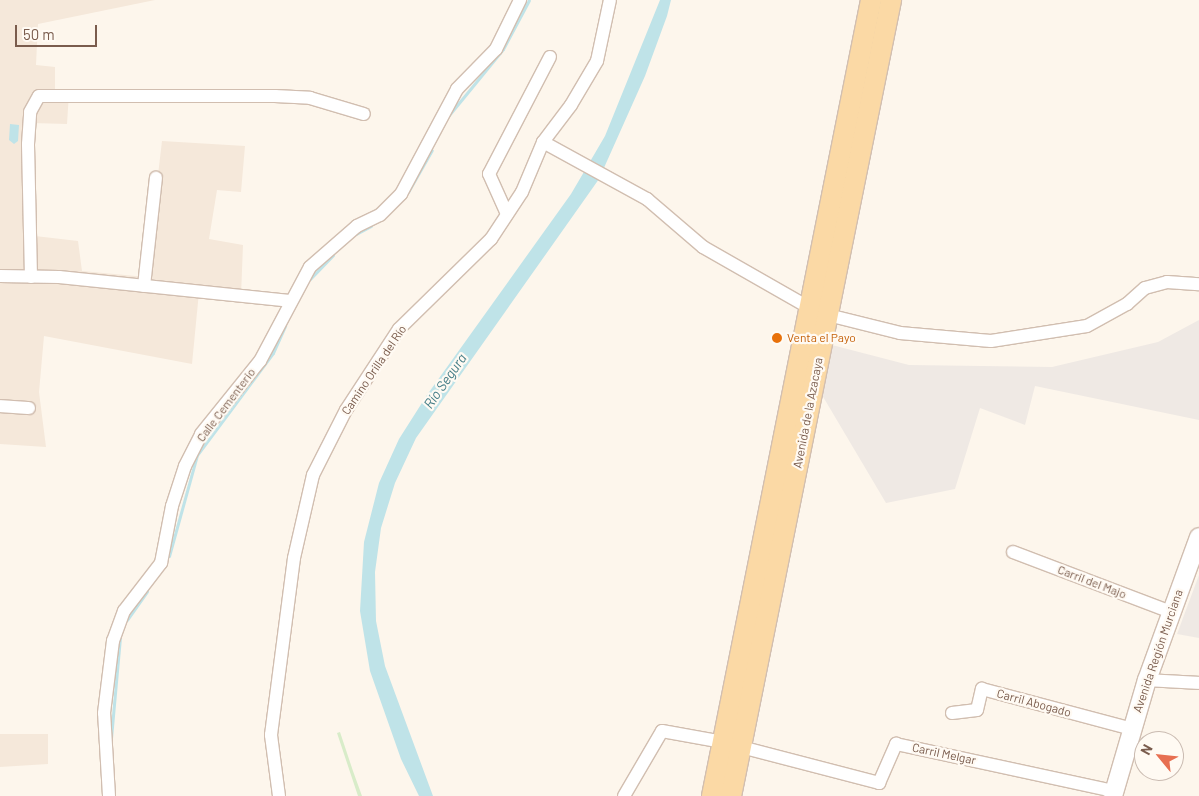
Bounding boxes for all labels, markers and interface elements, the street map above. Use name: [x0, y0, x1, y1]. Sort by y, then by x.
scale bar: [18, 15, 100, 47]
text: 50 m: [23, 25, 55, 43]
street label: Camino Orilla del Río: [339, 322, 409, 418]
place label: Venta el Payo: [787, 331, 856, 345]
marker: Venta el Payo: [771, 332, 783, 344]
water label: Río Segura: [420, 350, 470, 412]
street label: Avenida de la Azacaya: [790, 356, 826, 470]
street label: Calle Cementerio: [194, 365, 258, 445]
street label: Carril del Majo: [1056, 562, 1128, 602]
street label: Avenida Región Murciana: [1130, 588, 1186, 714]
street label: Carril Abogado: [995, 686, 1073, 720]
north arrow: [1134, 731, 1184, 781]
street label: Carril Melgar: [911, 740, 977, 768]
text: N: [1137, 741, 1156, 757]

